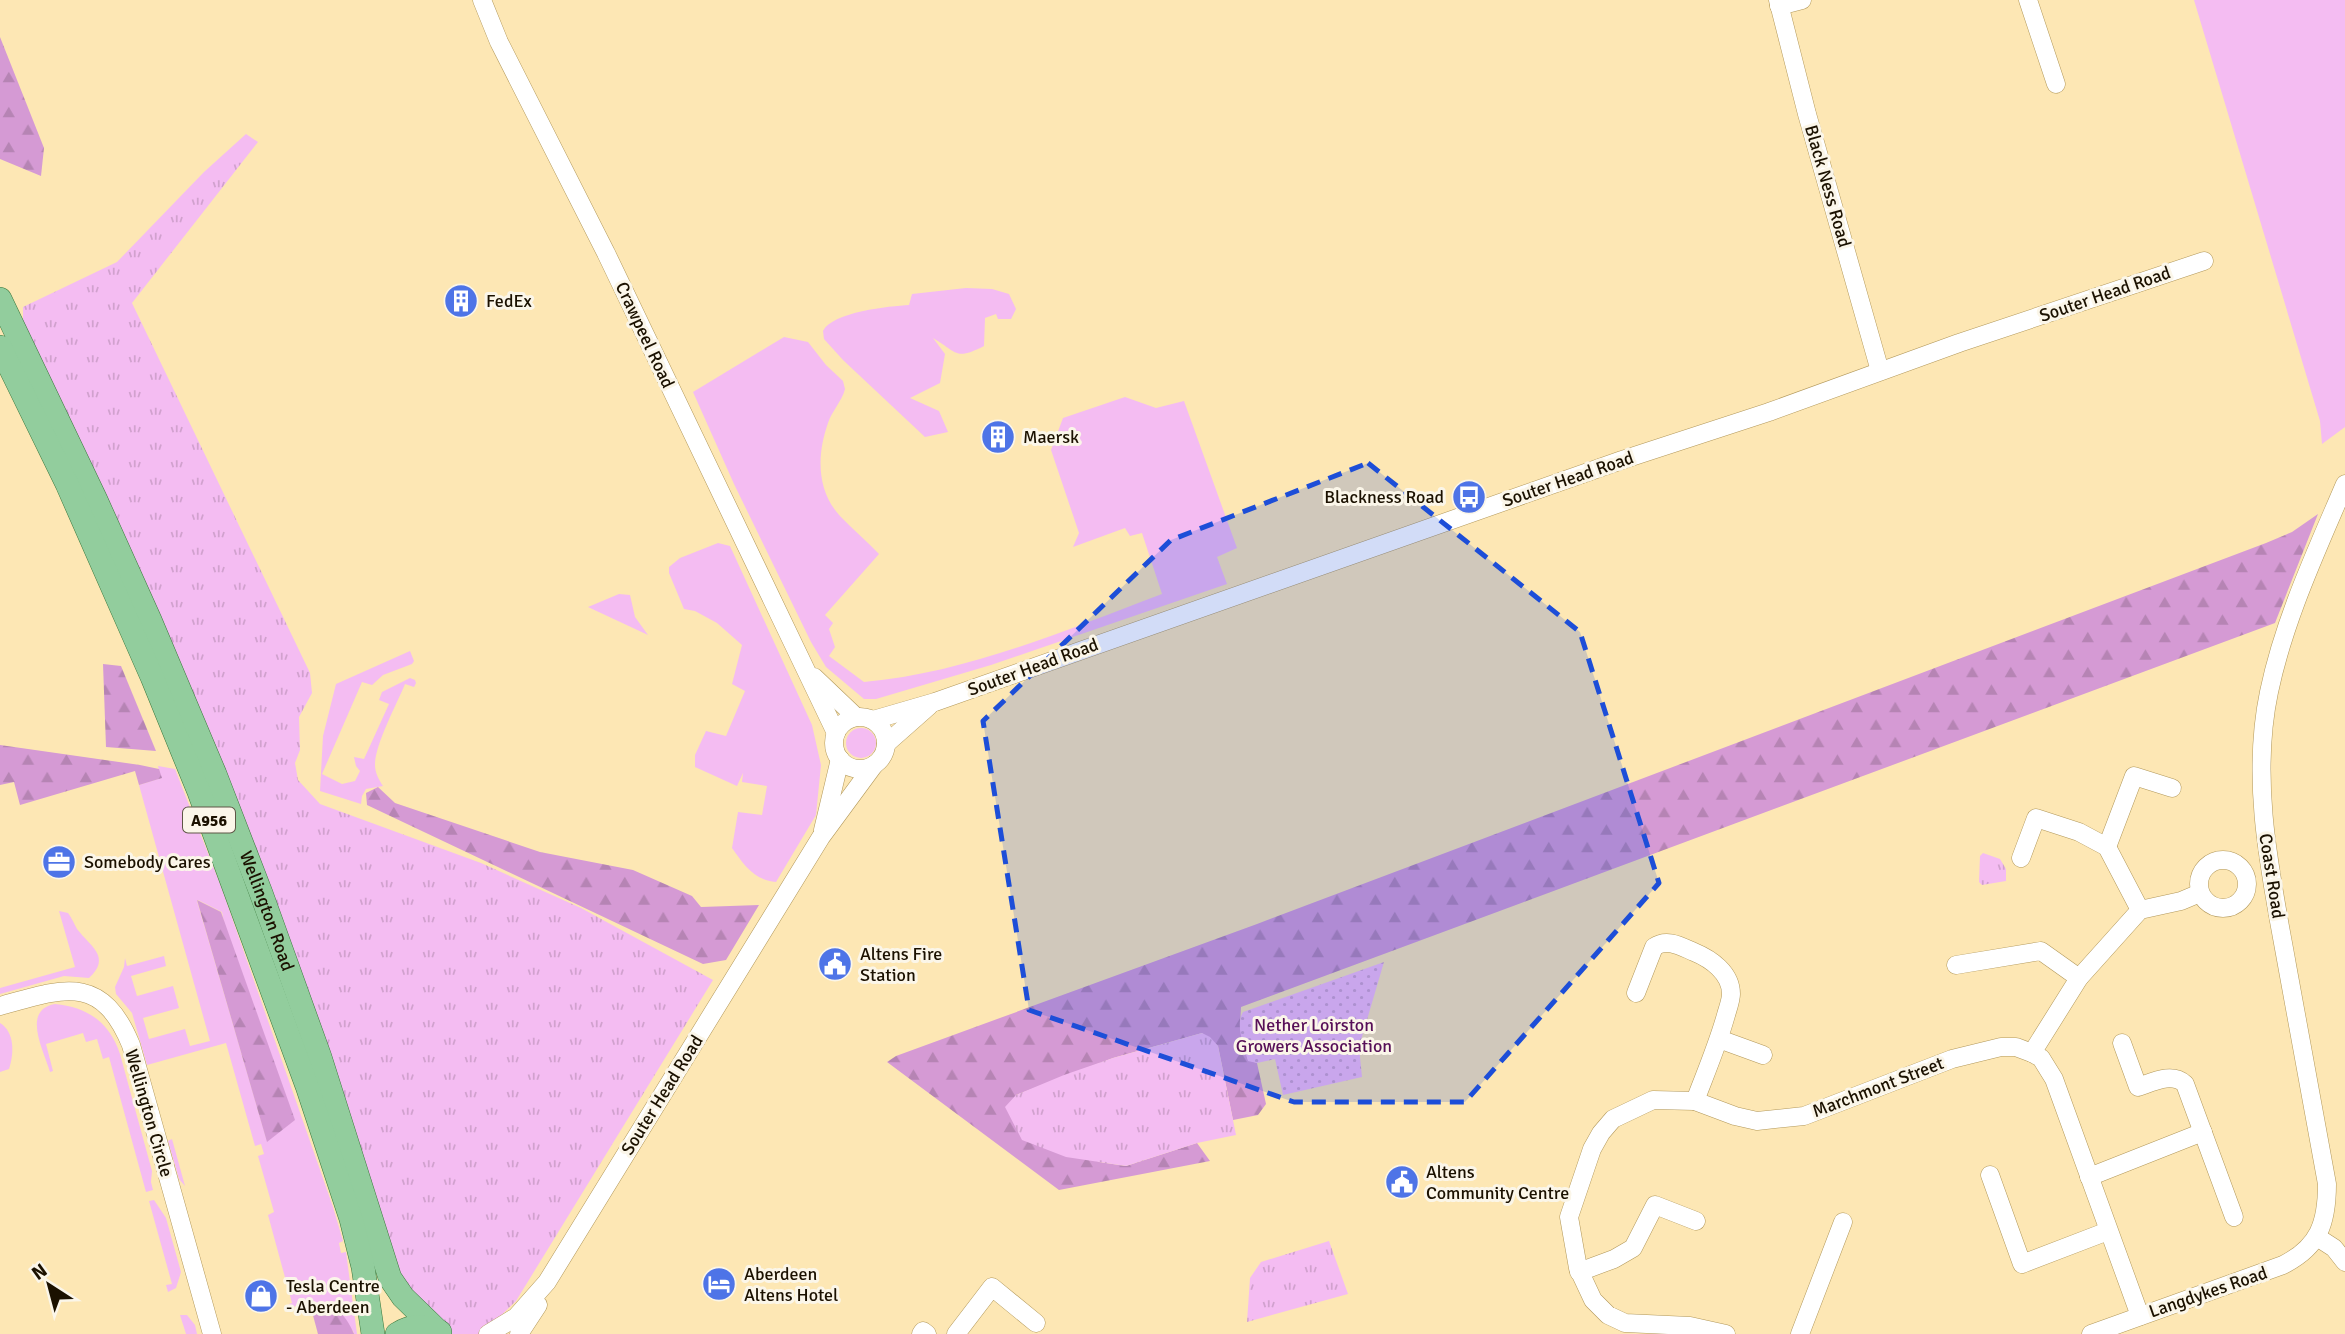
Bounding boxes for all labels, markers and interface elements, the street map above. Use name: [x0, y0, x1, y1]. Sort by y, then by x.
street label: Black Ness Road: [1800, 122, 1856, 250]
street label: Souter Head Road: [2037, 261, 2173, 327]
street label: Crawpeel Road: [611, 278, 679, 392]
building icon: FedEx: [442, 282, 480, 320]
place label: FedEx: [486, 290, 533, 312]
building icon: Maersk: [979, 418, 1017, 456]
place label: Maersk: [1023, 426, 1079, 448]
street label: Souter Head Road: [1500, 446, 1636, 512]
bus stop icon: Blackness Road: [1450, 478, 1488, 516]
place label: Blackness Road: [1324, 486, 1444, 508]
street label: Souter Head Road: [965, 633, 1101, 701]
road number: A956: [183, 807, 235, 832]
street label: Coast Road: [2254, 832, 2290, 920]
office icon: Somebody Cares: [40, 843, 78, 881]
street label: Wellington Road: [235, 848, 299, 974]
place label: Somebody Cares: [84, 851, 211, 873]
place label: Altens Fire Station: [860, 943, 942, 986]
public building icon: Altens Fire Station: [816, 945, 854, 983]
park label: Nether Loirston Growers Association: [1236, 1014, 1392, 1057]
street label: Souter Head Road: [616, 1031, 708, 1159]
street label: Wellington Circle: [120, 1047, 178, 1179]
street label: Marchmont Street: [1809, 1052, 1947, 1122]
place label: Altens Community Centre: [1426, 1161, 1569, 1204]
public building icon: Altens Community Centre: [1383, 1163, 1421, 1201]
north arrow: [14, 1250, 84, 1320]
text: N: [27, 1258, 52, 1286]
street label: Langdykes Road: [2146, 1261, 2270, 1323]
place label: Aberdeen Altens Hotel: [744, 1263, 838, 1306]
hotel icon: Aberdeen Altens Hotel: [700, 1265, 738, 1303]
place label: Tesla Centre - Aberdeen: [286, 1275, 380, 1318]
shop icon: Tesla Centre - Aberdeen: [242, 1277, 280, 1315]

